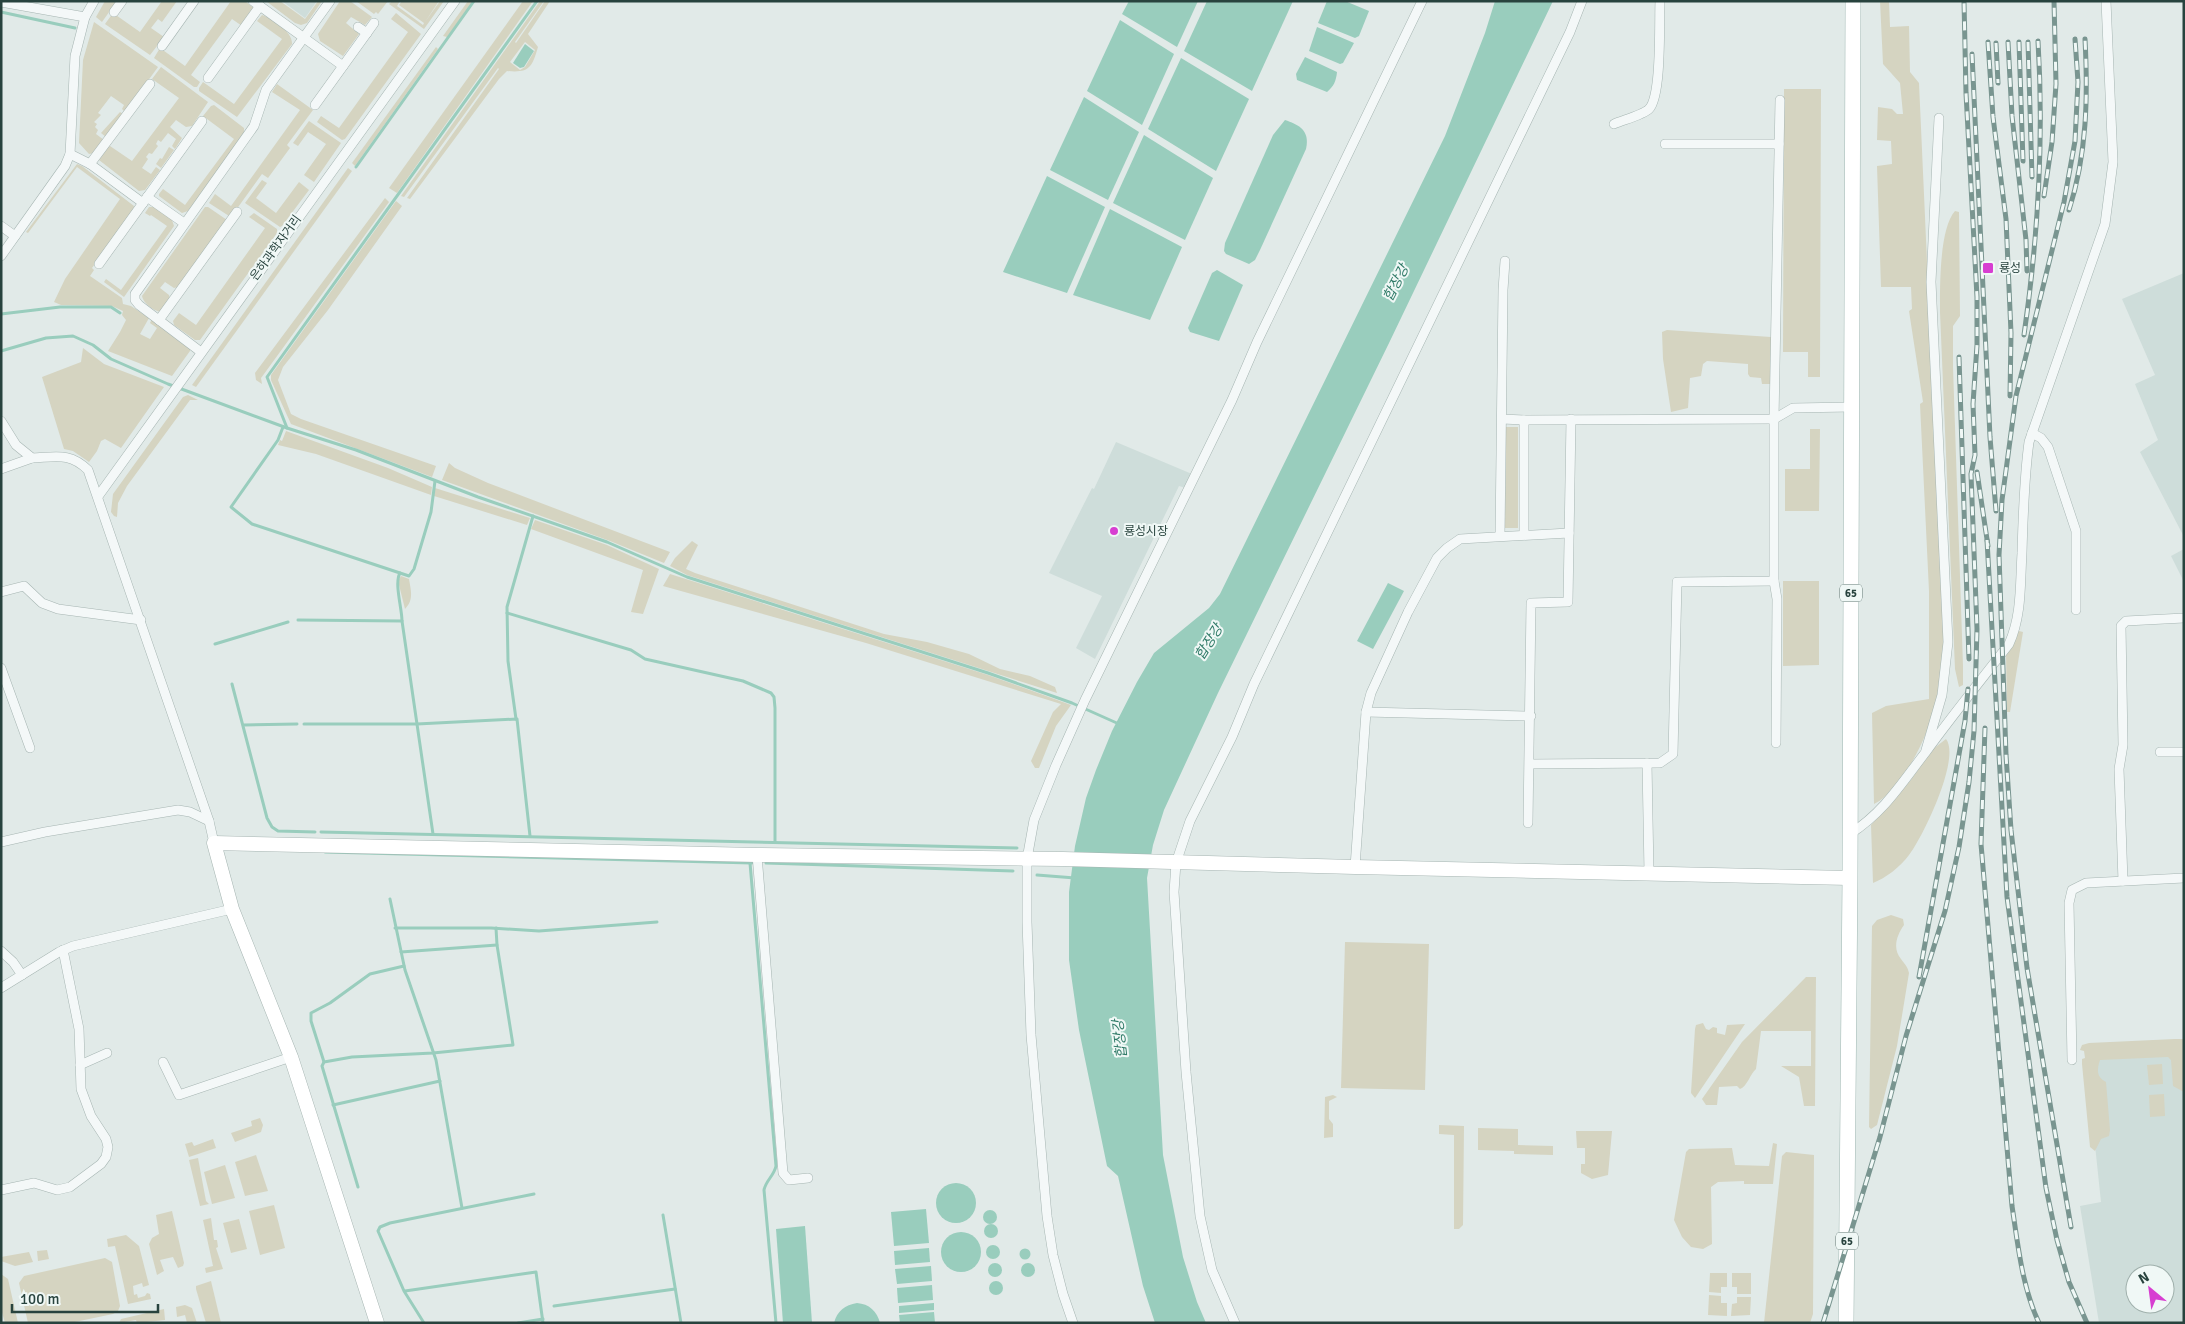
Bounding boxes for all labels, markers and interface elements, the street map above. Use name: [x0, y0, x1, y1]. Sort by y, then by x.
street label: 은하과학자거리: [247, 212, 305, 284]
water label: 합장강: [1380, 260, 1413, 304]
marker: 룡성: [1981, 261, 1995, 275]
place label: 룡성: [1999, 261, 2021, 276]
place label: 룡성시장: [1124, 524, 1168, 539]
marker: 룡성시장: [1108, 525, 1120, 537]
road number: 65: [1840, 584, 1862, 602]
water label: 합장강: [1192, 619, 1228, 663]
water label: 합장강: [1109, 1017, 1130, 1059]
road number: 65: [1836, 1232, 1858, 1250]
north arrow: [2125, 1264, 2175, 1314]
text: N: [2136, 1268, 2152, 1288]
scale bar: [12, 1282, 159, 1314]
text: 100 m: [20, 1290, 60, 1308]

